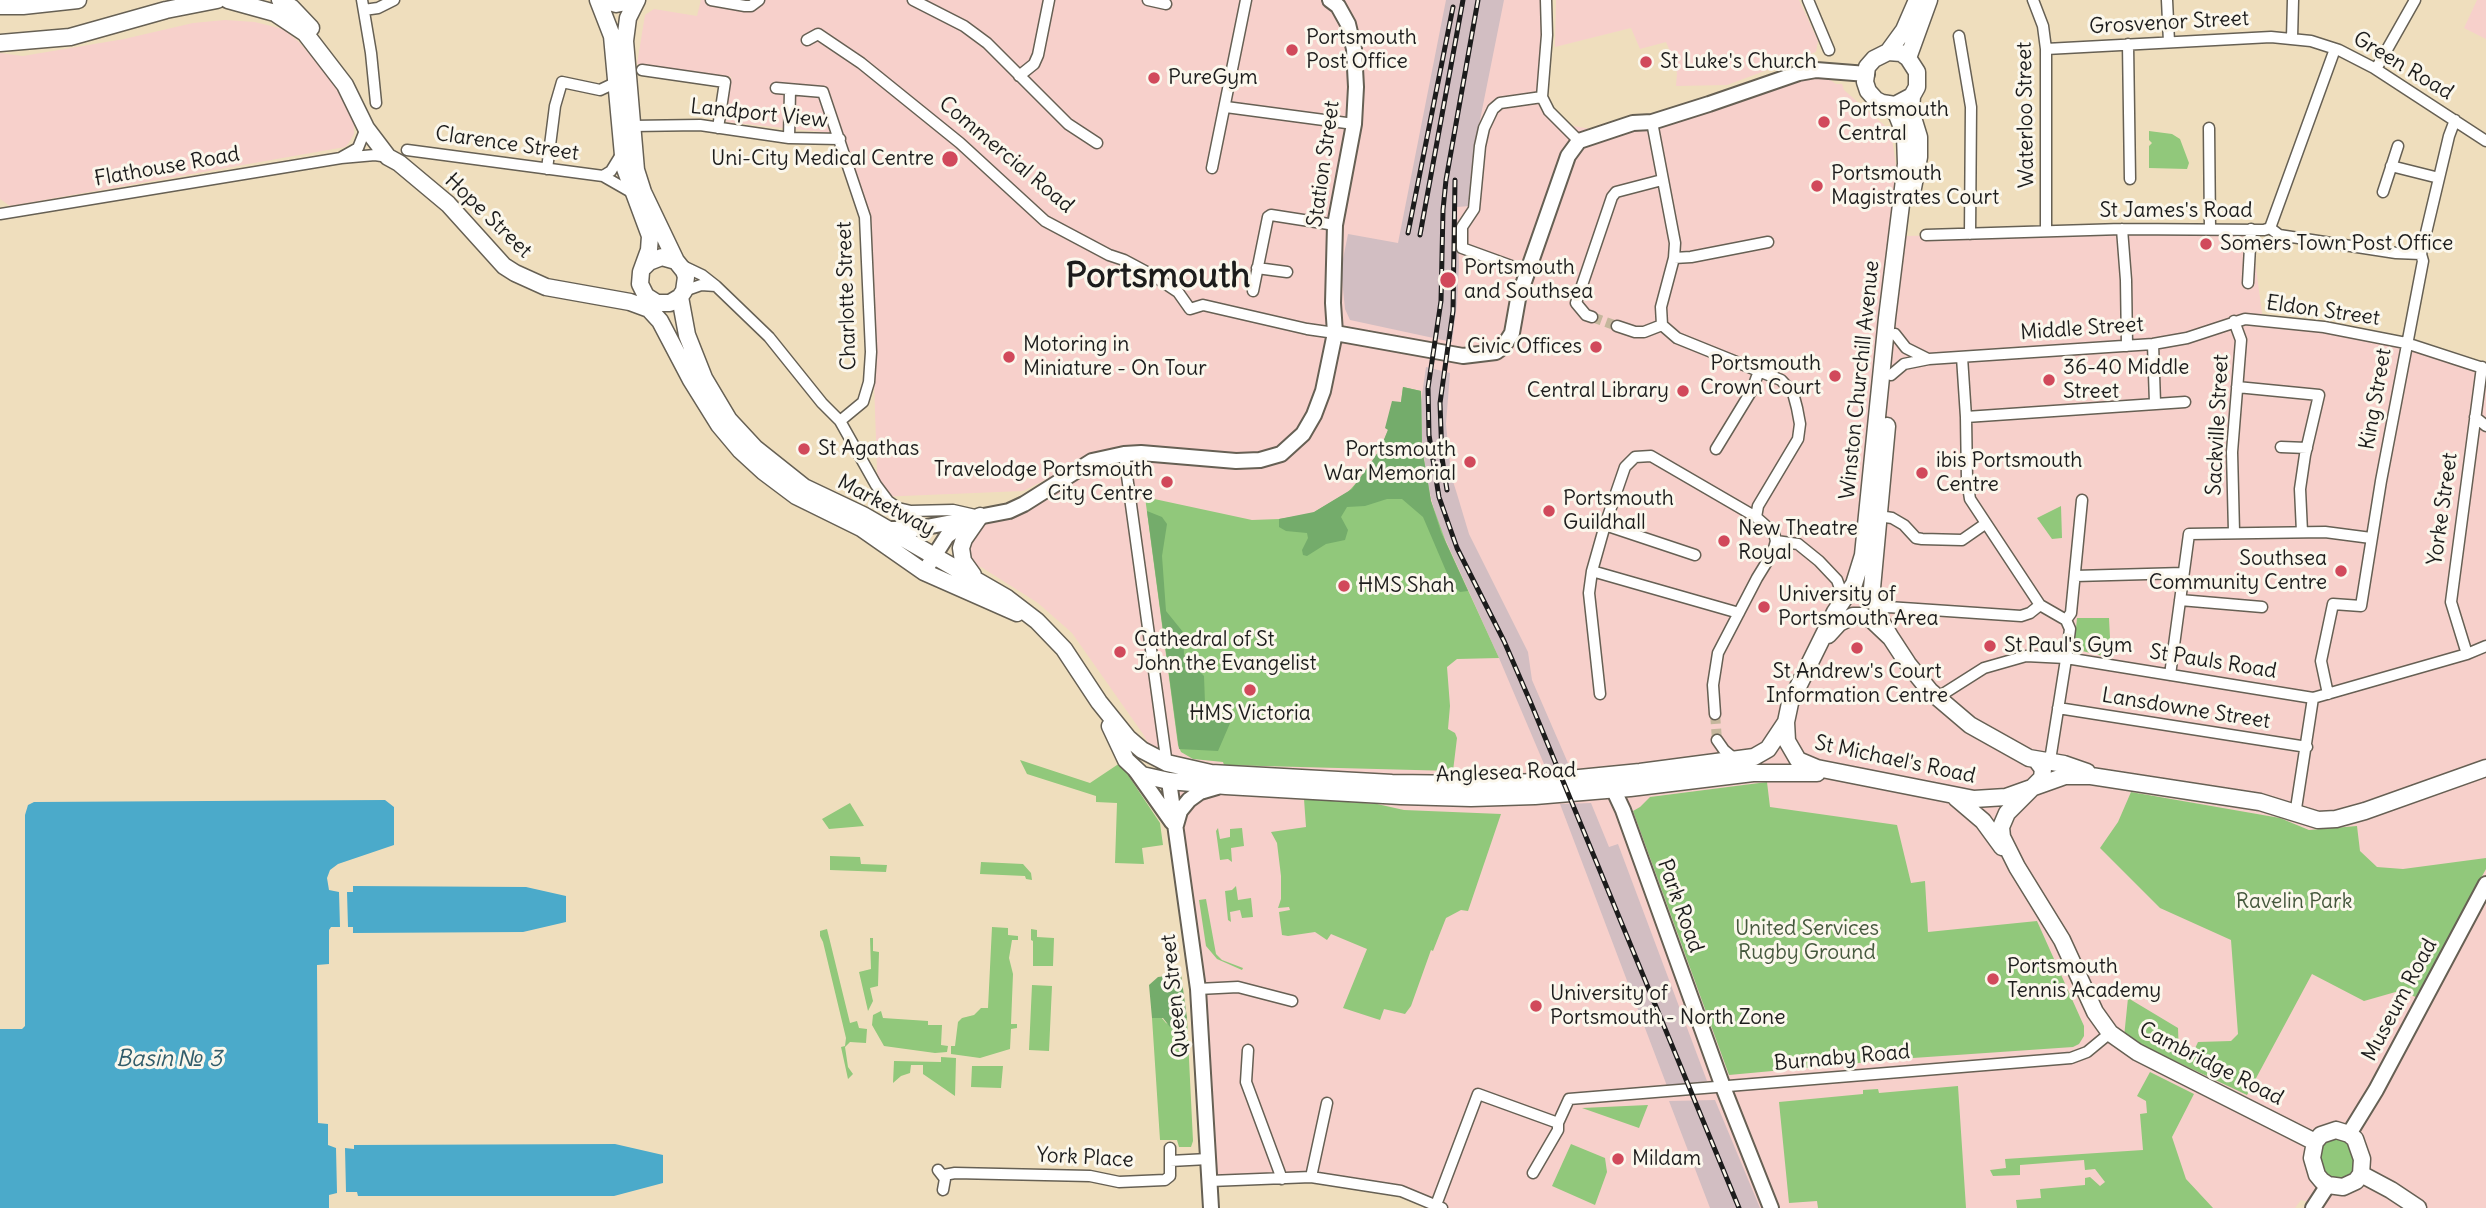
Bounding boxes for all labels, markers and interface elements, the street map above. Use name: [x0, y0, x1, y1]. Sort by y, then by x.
street label: Grosvenor Street: [2088, 6, 2250, 40]
place label: Portsmouth Post Office: [1306, 25, 1417, 75]
street label: Green Road: [2348, 26, 2458, 106]
marker: Portsmouth Post Office: [1284, 42, 1300, 58]
street label: Waterloo Street: [2012, 42, 2040, 188]
place label: St Luke's Church: [1660, 49, 1817, 75]
marker: St Luke's Church: [1638, 54, 1654, 70]
place label: PureGym: [1168, 65, 1258, 91]
marker: PureGym: [1146, 70, 1162, 86]
street label: Commercial Road: [933, 91, 1079, 219]
street label: Landport View: [689, 94, 829, 134]
place label: Portsmouth Central: [1838, 97, 1949, 147]
street label: Station Street: [1303, 99, 1345, 229]
marker: Portsmouth Central: [1816, 114, 1832, 130]
street label: Clarence Street: [434, 121, 580, 167]
street label: Flathouse Road: [92, 142, 242, 192]
place label: Uni-City Medical Centre: [711, 146, 934, 172]
marker: Uni-City Medical Centre: [940, 149, 960, 169]
place label: Portsmouth Magistrates Court: [1831, 161, 1999, 211]
street label: Hope Street: [439, 168, 537, 264]
marker: Portsmouth Magistrates Court: [1809, 178, 1825, 194]
street label: St James's Road: [2099, 198, 2253, 224]
street label: Charlotte Street: [832, 221, 862, 371]
place label: Somers Town Post Office: [2220, 231, 2453, 257]
marker: Somers Town Post Office: [2198, 236, 2214, 252]
place label: Portsmouth and Southsea: [1464, 255, 1593, 305]
district label: Portsmouth: [1066, 256, 1250, 298]
street label: Winston Churchill Avenue: [1835, 259, 1885, 501]
marker: Portsmouth and Southsea: [1438, 270, 1458, 290]
street label: Eldon Street: [2265, 291, 2381, 331]
street label: Middle Street: [2020, 312, 2144, 346]
place label: Motoring in Miniature - On Tour: [1023, 332, 1207, 382]
place label: Civic Offices: [1467, 334, 1582, 360]
marker: Civic Offices: [1588, 339, 1604, 355]
street label: King Street: [2355, 346, 2397, 452]
marker: Motoring in Miniature - On Tour: [1001, 349, 1017, 365]
place label: Portsmouth Crown Court: [1700, 351, 1821, 401]
street label: Sackville Street: [2202, 354, 2234, 496]
place label: 36-40 Middle Street: [2063, 355, 2189, 405]
marker: Portsmouth Crown Court: [1827, 368, 1843, 384]
marker: 36-40 Middle Street: [2041, 372, 2057, 388]
place label: Central Library: [1527, 378, 1669, 404]
marker: Central Library: [1675, 383, 1691, 399]
place label: St Agathas: [818, 436, 919, 462]
place label: Portsmouth War Memorial: [1324, 437, 1456, 487]
marker: St Agathas: [796, 441, 812, 457]
place label: ibis Portsmouth Centre: [1936, 448, 2082, 498]
street label: Yorke Street: [2423, 451, 2463, 567]
marker: Portsmouth War Memorial: [1462, 454, 1478, 470]
place label: Travelodge Portsmouth City Centre: [934, 457, 1153, 507]
marker: ibis Portsmouth Centre: [1914, 465, 1930, 481]
street label: Marketway: [833, 470, 939, 542]
marker: Travelodge Portsmouth City Centre: [1159, 474, 1175, 490]
place label: Portsmouth Guildhall: [1563, 486, 1674, 536]
marker: Portsmouth Guildhall: [1541, 503, 1557, 519]
place label: New Theatre Royal: [1738, 516, 1858, 566]
marker: New Theatre Royal: [1716, 533, 1732, 549]
place label: Southsea Community Centre: [2149, 546, 2327, 596]
marker: Southsea Community Centre: [2333, 563, 2349, 579]
place label: HMS Shah: [1358, 573, 1455, 599]
marker: HMS Shah: [1336, 578, 1352, 594]
place label: University of Portsmouth Area: [1778, 582, 1939, 632]
marker: University of Portsmouth Area: [1756, 599, 1772, 615]
place label: Cathedral of St John the Evangelist: [1134, 627, 1317, 677]
place label: St Paul's Gym: [2004, 633, 2132, 659]
marker: St Paul's Gym: [1982, 638, 1998, 654]
marker: St Andrew's Court Information Centre: [1849, 640, 1865, 656]
street label: St Pauls Road: [2148, 640, 2278, 684]
marker: Cathedral of St John the Evangelist: [1112, 644, 1128, 660]
place label: St Andrew's Court Information Centre: [1766, 659, 1948, 709]
marker: HMS Victoria: [1242, 682, 1258, 698]
street label: Lansdowne Street: [2100, 683, 2272, 735]
place label: HMS Victoria: [1189, 701, 1311, 727]
street label: St Michael's Road: [1812, 731, 1978, 789]
street label: Anglesea Road: [1435, 758, 1577, 788]
street label: Park Road: [1651, 856, 1709, 956]
park label: Ravelin Park: [2236, 889, 2352, 915]
park label: United Services Rugby Ground: [1735, 916, 1879, 966]
street label: Queen Street: [1156, 933, 1194, 1059]
street label: Museum Road: [2357, 935, 2443, 1065]
place label: Portsmouth Tennis Academy: [2007, 954, 2161, 1004]
marker: Portsmouth Tennis Academy: [1985, 971, 2001, 987]
place label: University of Portsmouth - North Zone: [1550, 981, 1785, 1031]
marker: University of Portsmouth - North Zone: [1528, 998, 1544, 1014]
street label: Cambridge Road: [2135, 1017, 2287, 1111]
street label: Burnaby Road: [1773, 1039, 1911, 1077]
water label: Basin № 3: [116, 1045, 222, 1073]
street label: York Place: [1036, 1143, 1134, 1173]
place label: Mildam: [1632, 1146, 1701, 1172]
marker: Mildam: [1610, 1151, 1626, 1167]

